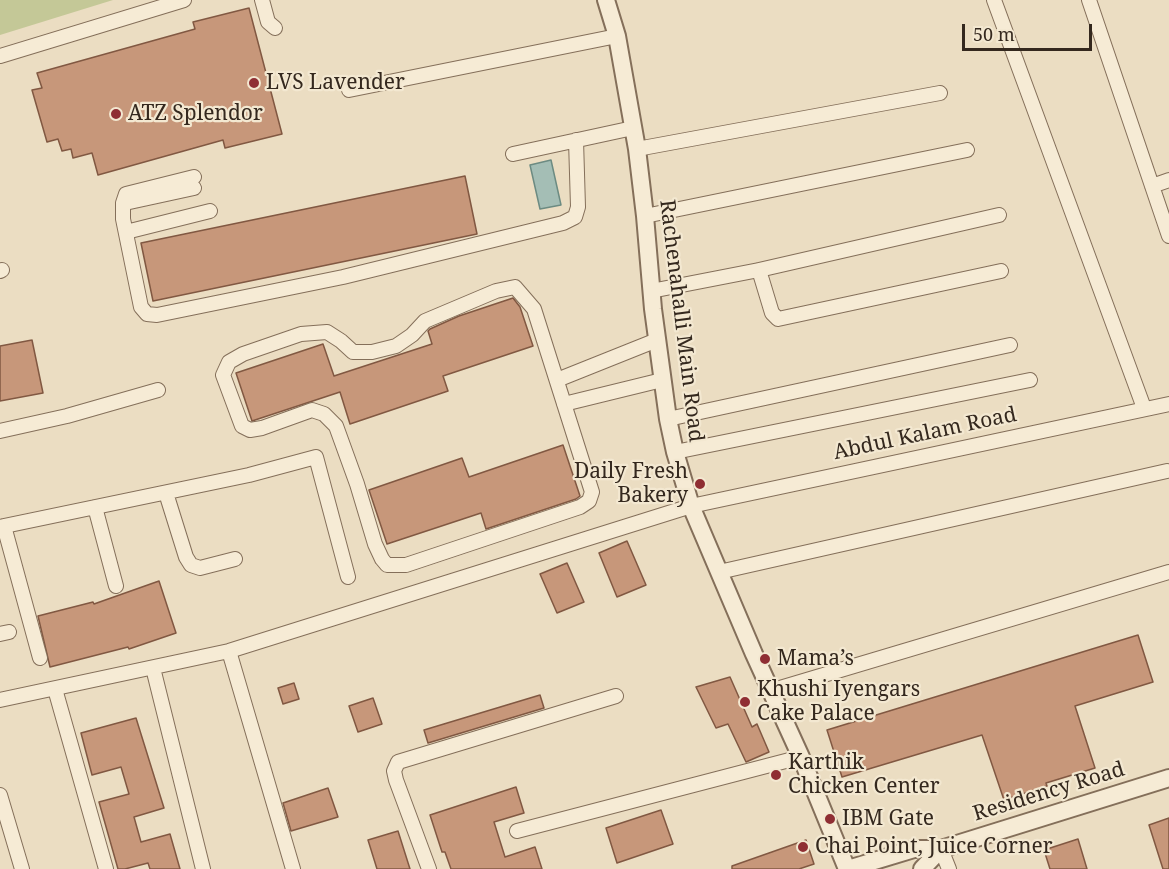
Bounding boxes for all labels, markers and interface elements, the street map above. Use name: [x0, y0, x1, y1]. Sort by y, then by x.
scale bar: [965, 12, 1096, 50]
text: 50 m: [973, 22, 1015, 46]
place label: LVS Lavender: [266, 70, 405, 96]
marker: LVS Lavender: [247, 76, 261, 90]
place label: ATZ Splendor: [128, 101, 263, 127]
marker: ATZ Splendor: [109, 107, 123, 121]
street label: Rachenahalli Main Road: [654, 198, 708, 444]
street label: Abdul Kalam Road: [831, 402, 1019, 466]
place label: Daily Fresh Bakery: [574, 459, 688, 509]
marker: Daily Fresh Bakery: [693, 477, 707, 491]
place label: Mama’s: [777, 646, 854, 672]
marker: Mama’s: [758, 652, 772, 666]
place label: Khushi Iyengars Cake Palace: [757, 677, 920, 727]
marker: Khushi Iyengars Cake Palace: [738, 695, 752, 709]
place label: Karthik Chicken Center: [788, 750, 940, 800]
street label: Residency Road: [970, 757, 1128, 827]
marker: Karthik Chicken Center: [769, 768, 783, 782]
place label: IBM Gate: [842, 806, 934, 832]
marker: IBM Gate: [823, 812, 837, 826]
place label: Chai Point, Juice Corner: [815, 834, 1053, 860]
marker: Chai Point, Juice Corner: [796, 840, 810, 854]

